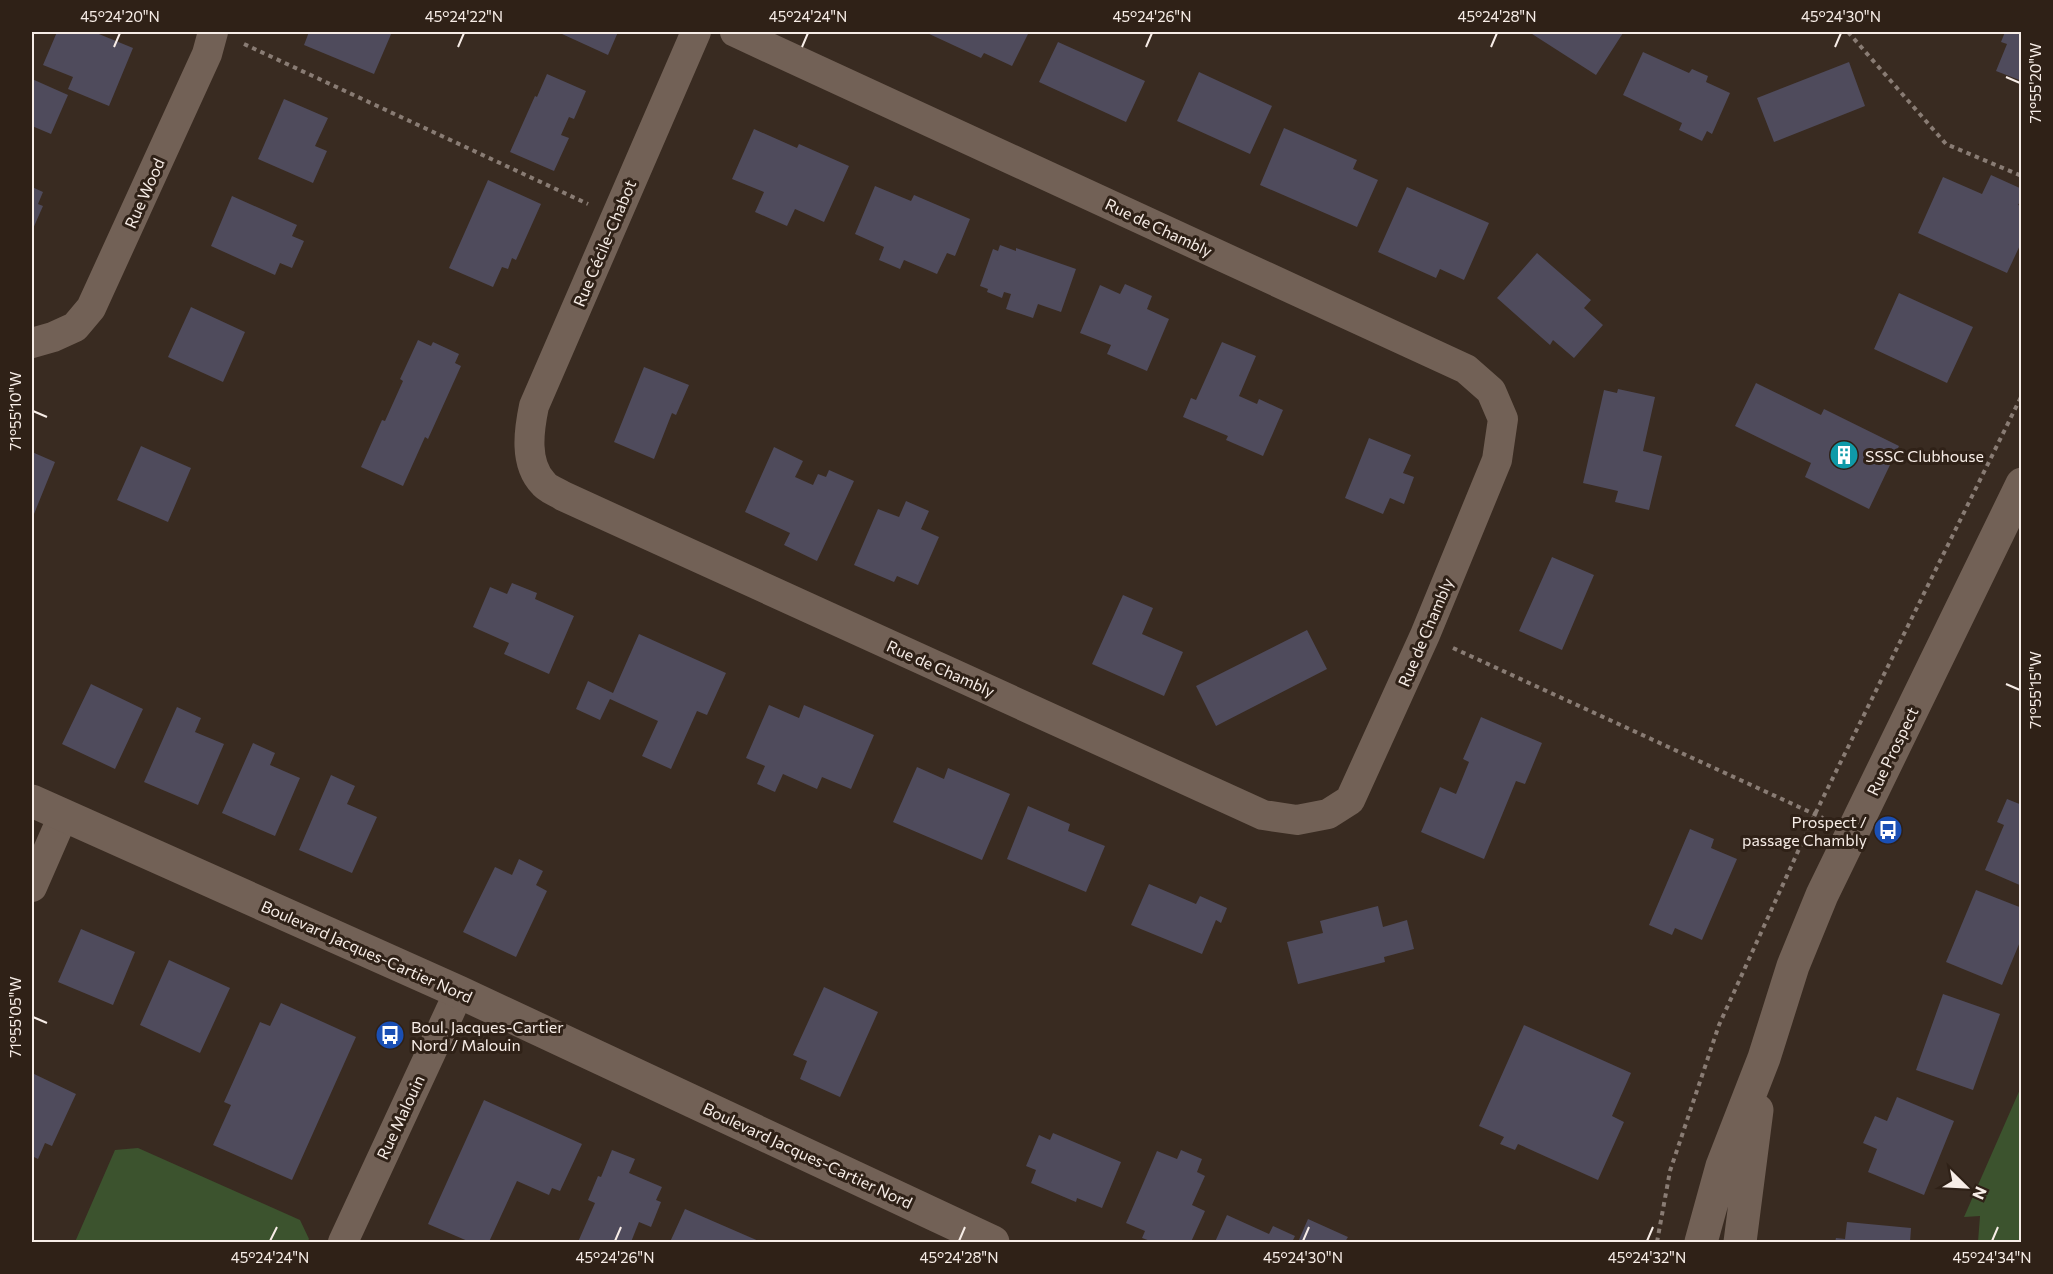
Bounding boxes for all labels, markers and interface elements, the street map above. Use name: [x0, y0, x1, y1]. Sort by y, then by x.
text: 45°24'20"N: [80, 7, 160, 25]
text: 45°24'22"N: [425, 7, 503, 25]
text: 45°24'24"N: [769, 7, 847, 25]
text: 45°24'26"N: [1112, 7, 1192, 25]
text: 45°24'28"N: [1457, 7, 1537, 25]
text: 45°24'30"N: [1801, 7, 1881, 25]
text: 71°55'20"W: [2026, 43, 2044, 123]
street label: Rue Wood: [120, 155, 168, 231]
street label: Rue Cécile-Chabot: [569, 176, 639, 309]
street label: Rue de Chambly: [1102, 194, 1216, 260]
text: 71°55'10"W: [6, 372, 24, 450]
building icon: SSSC Clubhouse: [1828, 439, 1860, 471]
place label: SSSC Clubhouse: [1865, 446, 1984, 465]
street label: Rue de Chambly: [1394, 575, 1456, 689]
street label: Rue de Chambly: [884, 636, 998, 700]
text: 71°55'15"W: [2026, 651, 2044, 729]
street label: Rue Prospect: [1862, 703, 1922, 798]
place label: Prospect / passage Chambly: [1742, 812, 1867, 849]
bus stop icon: Prospect / passage Chambly: [1872, 814, 1904, 846]
street label: Boulevard Jacques-Cartier Nord: [259, 896, 475, 1006]
text: 71°55'05"W: [6, 976, 24, 1058]
place label: Boul. Jacques-Cartier Nord / Malouin: [411, 1017, 564, 1054]
bus stop icon: Boul. Jacques-Cartier Nord / Malouin: [374, 1019, 406, 1051]
street label: Rue Malouin: [372, 1072, 428, 1162]
street label: Boulevard Jacques-Cartier Nord: [700, 1098, 916, 1212]
north arrow: [1936, 1157, 1996, 1217]
text: N: [1969, 1184, 1991, 1203]
text: 45°24'24"N: [231, 1248, 309, 1266]
text: 45°24'26"N: [575, 1248, 655, 1266]
text: 45°24'28"N: [919, 1248, 999, 1266]
text: 45°24'30"N: [1263, 1248, 1343, 1266]
text: 45°24'32"N: [1608, 1248, 1686, 1266]
text: 45°24'34"N: [1952, 1248, 2032, 1266]

